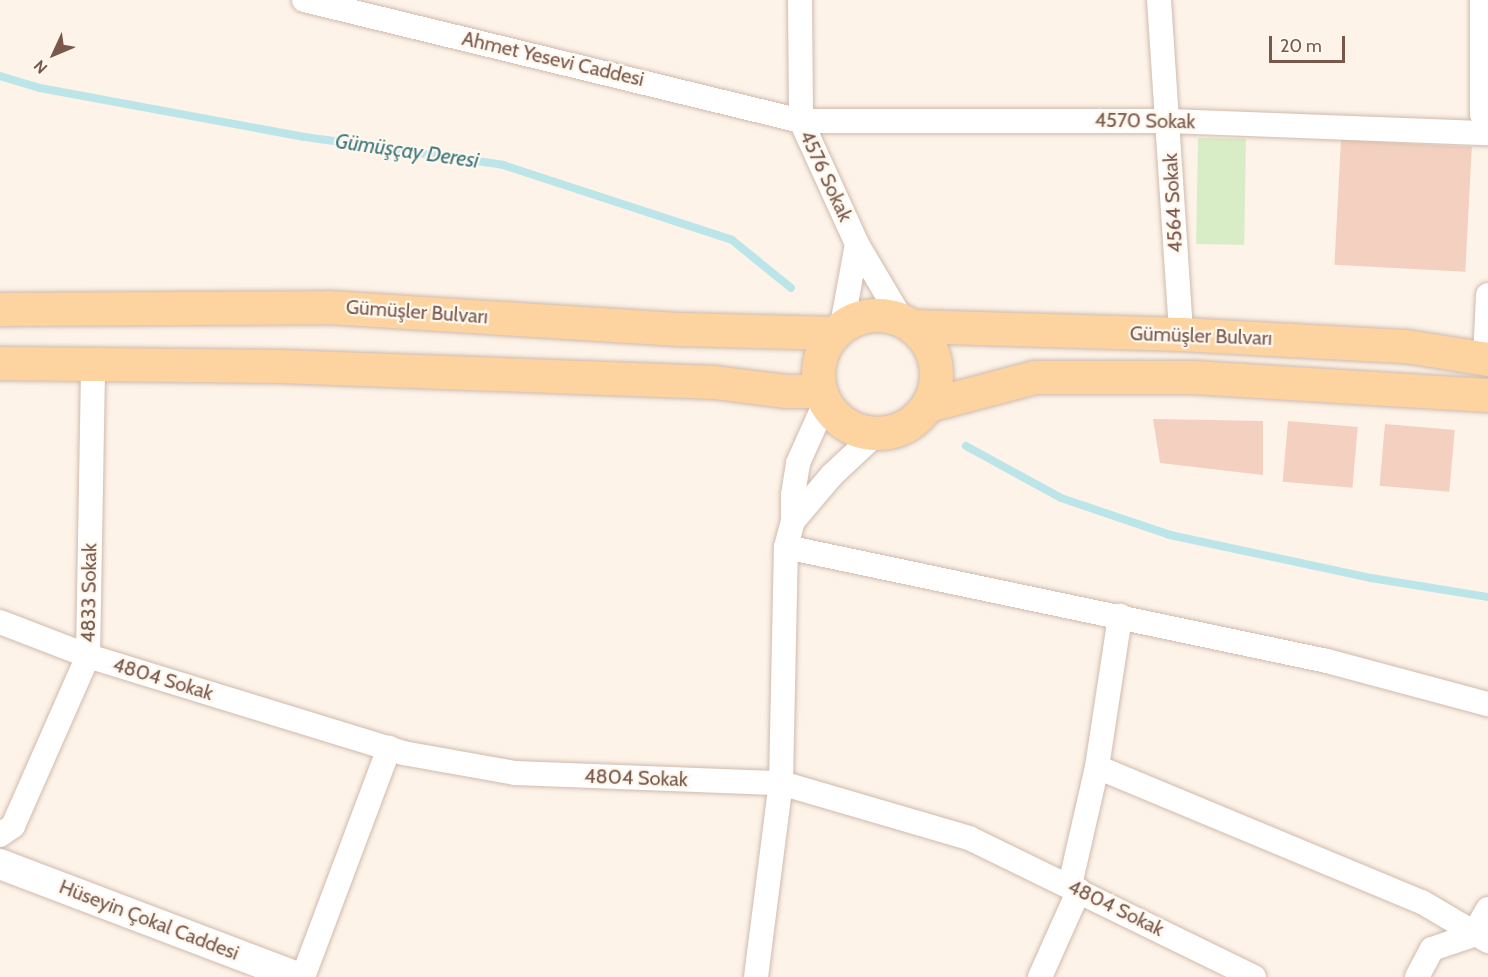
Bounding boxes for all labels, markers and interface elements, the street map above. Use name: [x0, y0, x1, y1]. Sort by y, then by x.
north arrow: [24, 24, 84, 84]
scale bar: [1272, 24, 1348, 62]
street label: Ahmet Yesevi Caddesi: [460, 26, 646, 92]
text: 20 m: [1280, 35, 1322, 57]
text: N: [30, 56, 51, 78]
street label: 4570 Sokak: [1094, 108, 1196, 134]
street label: 4576 Sokak: [794, 127, 858, 225]
water label: Gümüşçay Deresi: [334, 128, 480, 174]
street label: 4564 Sokak: [1158, 152, 1188, 254]
street label: Gümüşler Bulvarı: [345, 295, 489, 329]
street label: Gümüşler Bulvarı: [1129, 322, 1273, 350]
street label: 4833 Sokak: [76, 543, 102, 643]
street label: 4804 Sokak: [110, 652, 216, 706]
street label: 4804 Sokak: [584, 764, 688, 792]
street label: 4804 Sokak: [1064, 874, 1168, 942]
street label: Hüseyin Çokal Caddesi: [56, 875, 242, 965]

